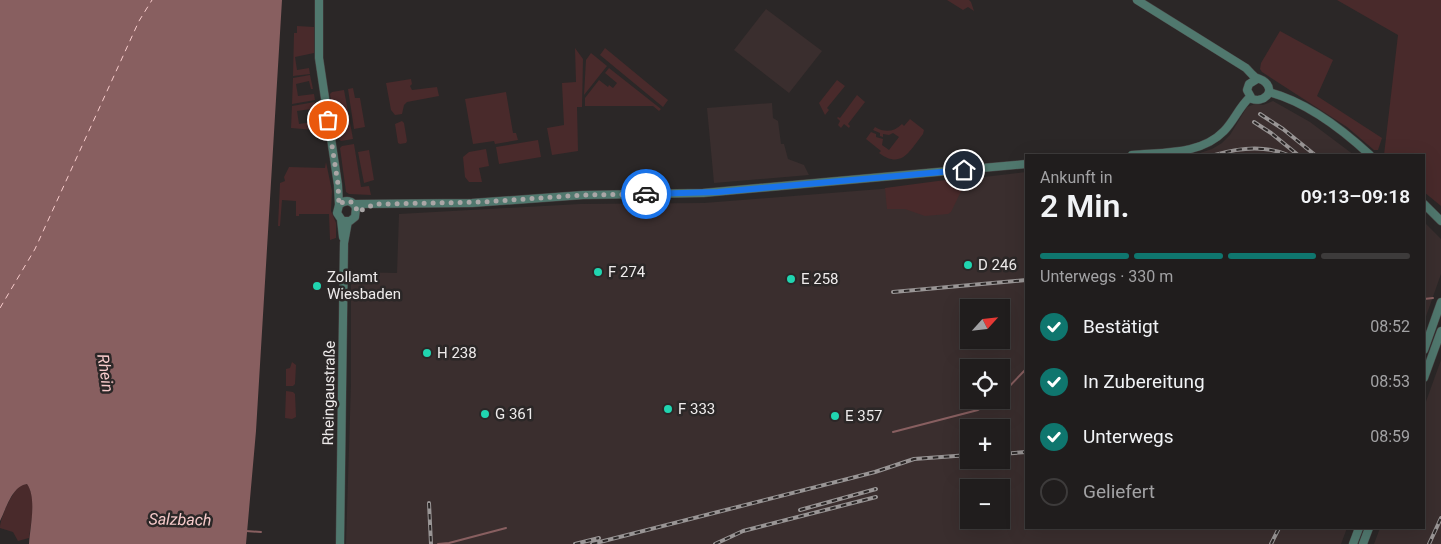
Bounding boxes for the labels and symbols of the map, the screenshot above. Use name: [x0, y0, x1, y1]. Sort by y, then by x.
pin: [307, 99, 349, 141]
pin: [943, 149, 985, 191]
courier: [621, 169, 671, 219]
place label: D 246: [978, 256, 1017, 274]
marker: D 246: [962, 259, 974, 271]
place label: F 274: [608, 263, 646, 281]
marker: F 274: [592, 266, 604, 278]
place label: Zollamt Wiesbaden: [327, 268, 401, 303]
place label: E 258: [801, 270, 839, 288]
marker: E 258: [785, 273, 797, 285]
marker: Zollamt Wiesbaden: [311, 280, 323, 292]
north arrow: [960, 299, 1010, 349]
street label: Rheingaustraße: [319, 340, 339, 446]
place label: H 238: [437, 344, 477, 362]
marker: H 238: [421, 347, 433, 359]
water label: Rhein: [93, 353, 118, 394]
place label: F 333: [678, 400, 715, 418]
marker: F 333: [662, 403, 674, 415]
place label: G 361: [495, 405, 534, 423]
place label: E 357: [845, 407, 883, 425]
marker: G 361: [479, 408, 491, 420]
marker: E 357: [829, 410, 841, 422]
water label: Salzbach: [148, 509, 212, 530]

